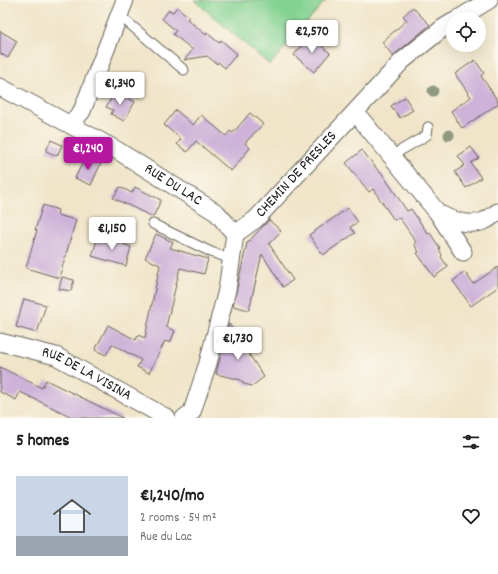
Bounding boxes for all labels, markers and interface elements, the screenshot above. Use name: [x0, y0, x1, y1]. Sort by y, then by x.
map controls: [446, 12, 486, 52]
button: locate: [446, 12, 486, 52]
pin: €2,570: [279, 20, 345, 54]
text: €2,570: [295, 23, 329, 42]
pin: €1,340: [87, 72, 153, 106]
text: €1,340: [105, 75, 135, 94]
street label: CHEMIN DE PRESLES: [251, 126, 343, 223]
pin: €1,240: [55, 137, 121, 171]
text: €1,240: [73, 140, 103, 159]
street label: RUE DU LAC: [140, 159, 206, 212]
pin: €1,150: [79, 217, 145, 251]
text: €1,150: [98, 220, 126, 239]
pin: €1,730: [205, 327, 271, 361]
text: €1,730: [223, 330, 253, 349]
street label: RUE DE LA VISINA: [39, 342, 136, 407]
text: 5 homes: [16, 430, 69, 454]
icon: filters: [460, 431, 482, 453]
text: €1,240/mo: [140, 485, 204, 509]
icon: home: [48, 492, 96, 540]
icon: heart: [460, 505, 482, 527]
text: 2 rooms · 54 m²: [140, 509, 216, 528]
text: Rue du Lac: [140, 528, 192, 547]

